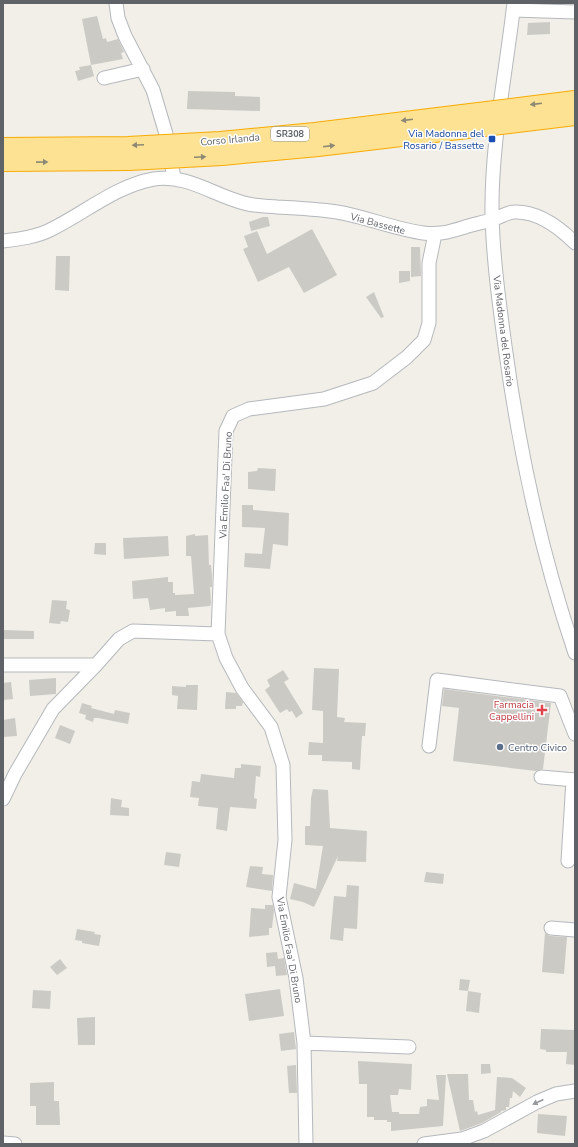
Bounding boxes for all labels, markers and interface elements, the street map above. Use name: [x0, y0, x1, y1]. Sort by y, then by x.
one-way arrow: [530, 101, 542, 108]
one-way arrow: [401, 117, 413, 123]
road number: SR308: [271, 127, 309, 141]
place label: Via Madonna del Rosario / Bassette: [403, 127, 484, 153]
street label: Corso Irlanda: [200, 130, 260, 150]
marker: Via Madonna del Rosario / Bassette: [487, 134, 497, 144]
one-way arrow: [131, 142, 144, 148]
one-way arrow: [323, 143, 335, 149]
one-way arrow: [194, 154, 206, 161]
one-way arrow: [36, 159, 49, 165]
street label: Via Bassette: [348, 210, 407, 238]
street label: Via Madonna del Rosario: [489, 274, 517, 388]
street label: Via Emilio Faa' Di Bruno: [216, 431, 236, 540]
place label: Farmacia Cappellini: [489, 698, 534, 724]
marker: Farmacia Cappellini: [537, 705, 547, 715]
place label: Centro Civico: [508, 741, 568, 755]
marker: Centro Civico: [495, 742, 505, 752]
street label: Via Emilio Faa' Di Bruno: [273, 895, 305, 1005]
one-way arrow: [532, 1099, 543, 1105]

